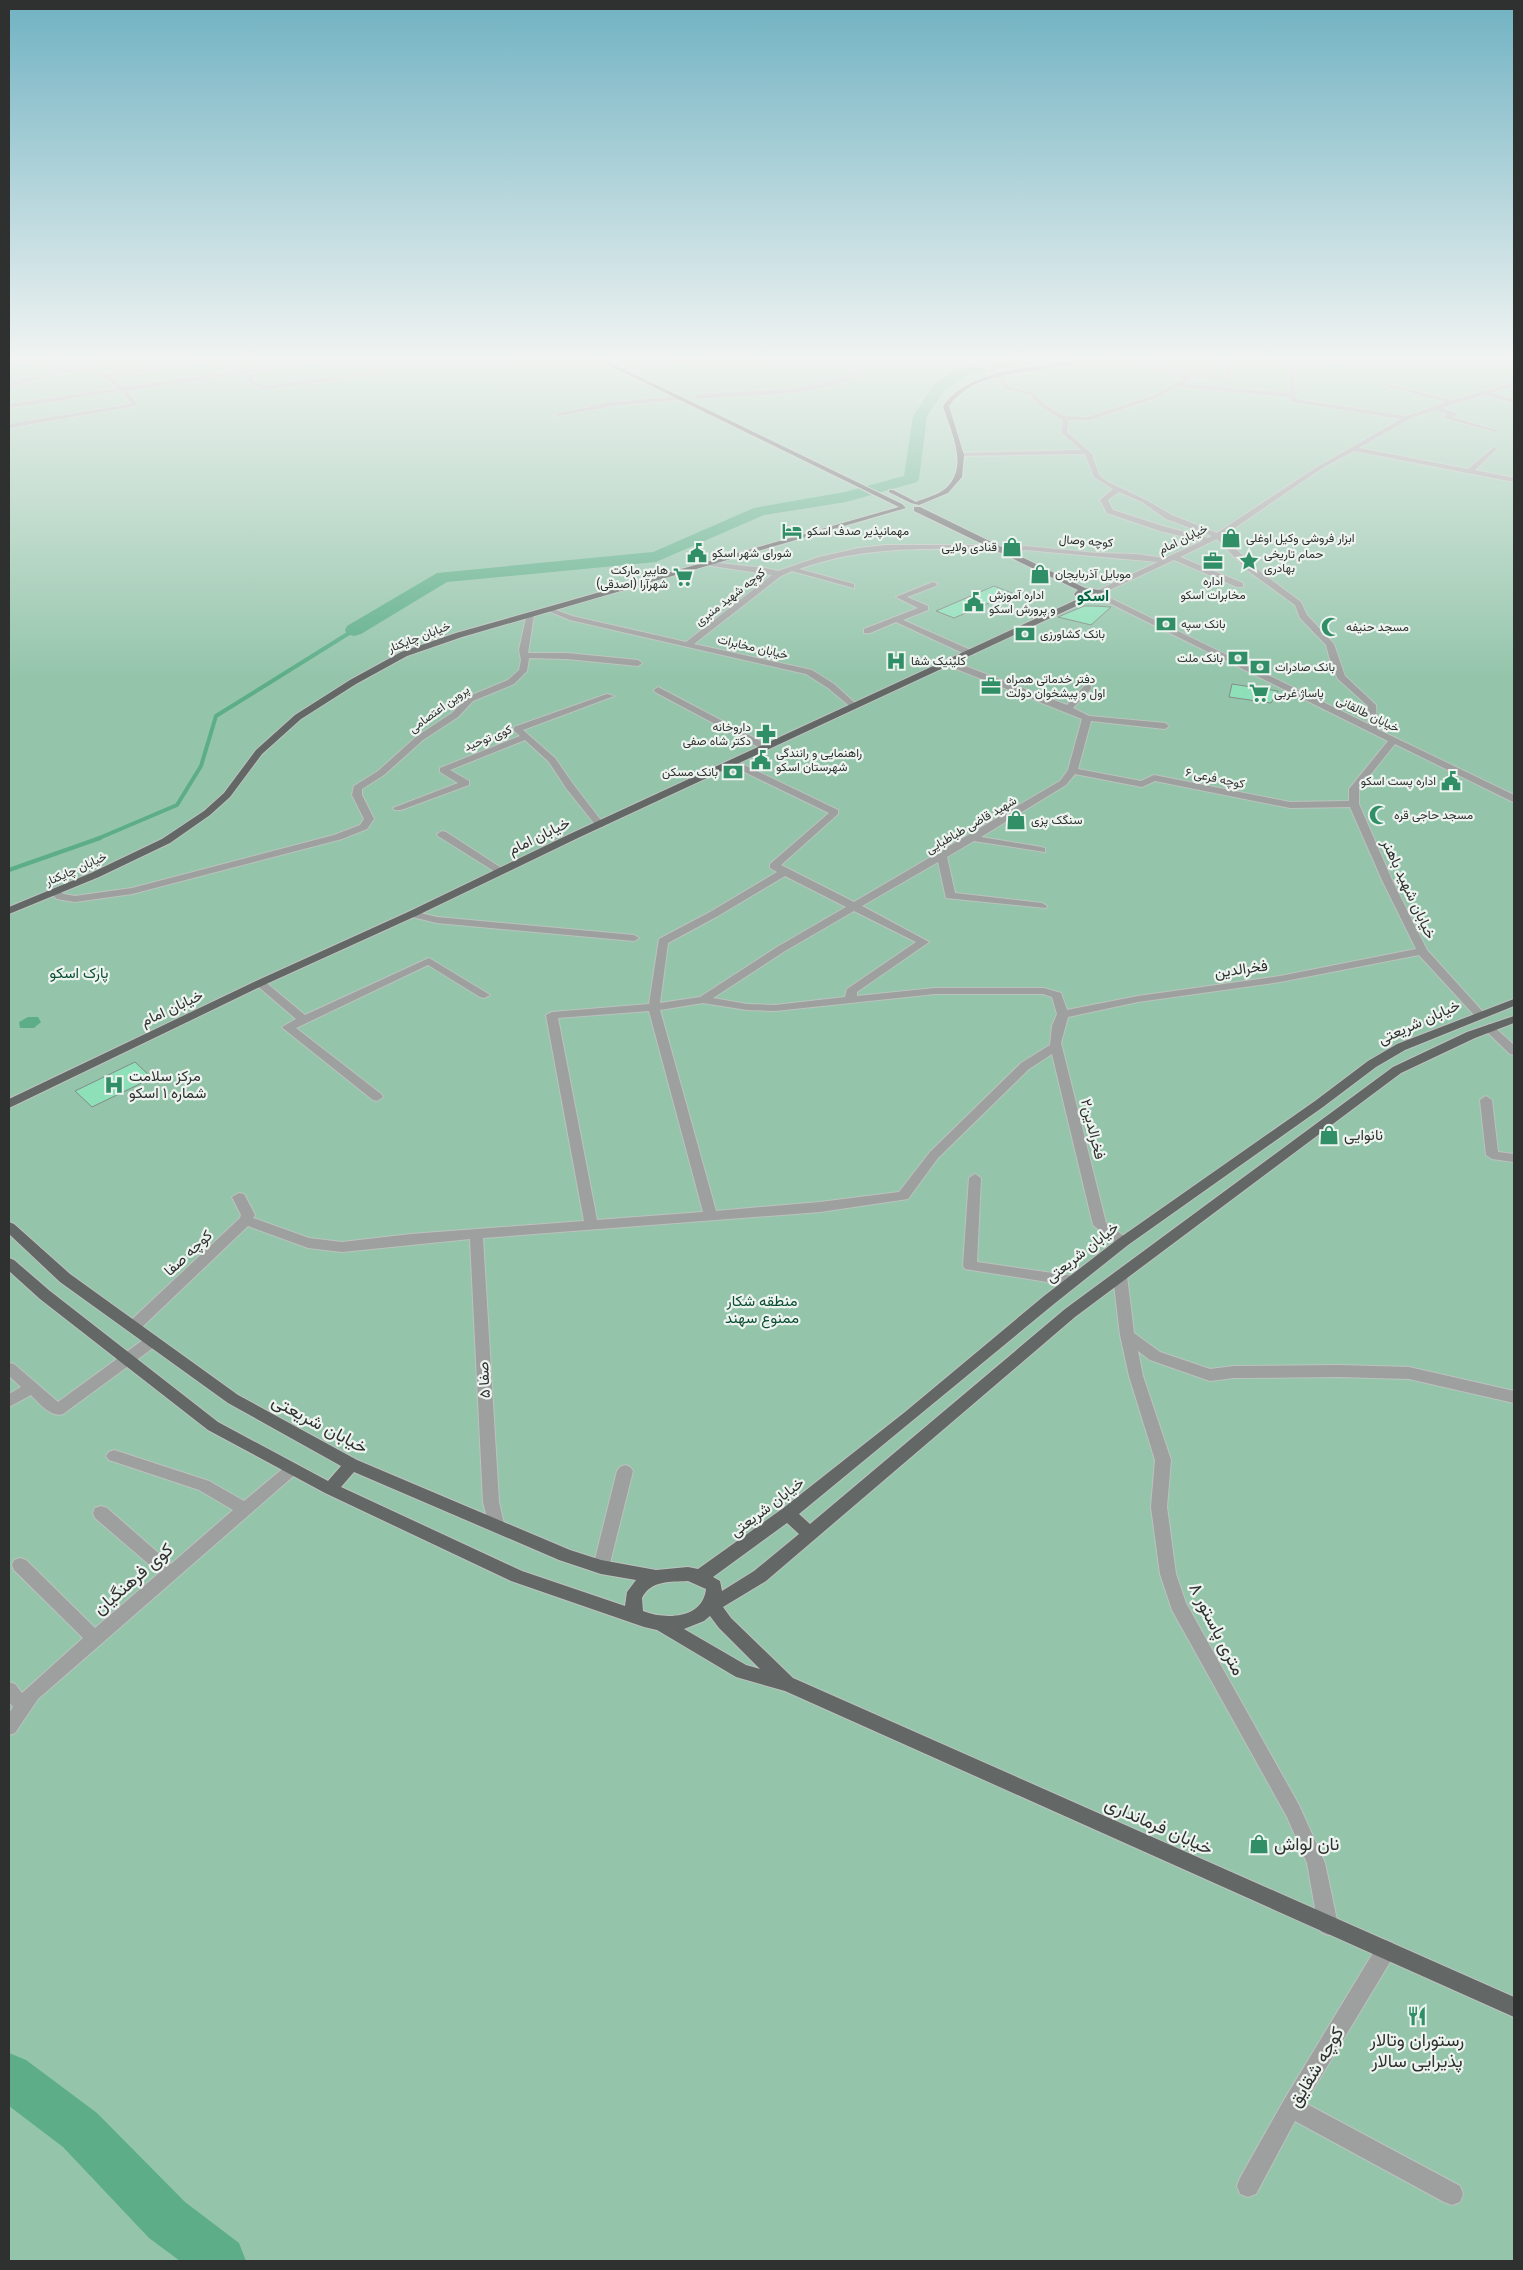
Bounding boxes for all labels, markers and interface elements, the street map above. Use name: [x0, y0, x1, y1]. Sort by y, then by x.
hotel icon: مهمانپذیر صدف اسکو: [781, 520, 803, 542]
street label: خیابان امام: [1156, 521, 1210, 558]
place label: مهمانپذیر صدف اسکو: [807, 524, 909, 539]
shop icon: ابزار فروشی وکیل اوغلی: [1220, 527, 1242, 549]
place label: ابزار فروشی وکیل اوغلی: [1246, 531, 1355, 546]
street label: کوچه وصال: [1058, 532, 1114, 551]
shop icon: قنادی ولایی: [1001, 536, 1023, 558]
place label: قنادی ولایی: [942, 540, 997, 555]
public building icon: شورای شهر اسکو: [686, 542, 708, 564]
place label: شورای شهر اسکو: [712, 546, 792, 561]
place label: حمام تاریخی بهادری: [1264, 547, 1323, 576]
office icon: اداره مخابرات اسکو: [1202, 550, 1224, 572]
place icon: حمام تاریخی بهادری: [1238, 550, 1260, 572]
place label: هایپر مارکت شهرآرا (اصدقی): [596, 563, 668, 592]
shop icon: موبایل آذربایجان: [1029, 563, 1051, 585]
street label: کوچه شهید منبری: [692, 565, 768, 630]
supermarket icon: هایپر مارکت شهرآرا (اصدقی): [672, 566, 694, 588]
place label: موبایل آذربایجان: [1055, 567, 1131, 582]
place label: اداره مخابرات اسکو: [1180, 574, 1246, 603]
district label: اسکو: [1077, 586, 1109, 606]
place label: اداره آموزش و پرورش اسکو: [989, 588, 1056, 617]
public building icon: اداره آموزش و پرورش اسکو: [963, 591, 985, 613]
bank icon: بانک سپه: [1155, 613, 1177, 635]
mosque icon: مسجد حنیفه: [1320, 616, 1342, 638]
place label: بانک سپه: [1181, 617, 1226, 632]
street label: خیابان چایکنار: [385, 619, 453, 657]
place label: مسجد حنیفه: [1346, 620, 1409, 634]
bank icon: بانک کشاورزی: [1014, 623, 1036, 645]
place label: بانک کشاورزی: [1040, 627, 1105, 642]
street label: خیابان مخابرات: [716, 632, 790, 663]
bank icon: بانک ملت: [1227, 647, 1249, 669]
hospital icon: کلینیک شفا: [885, 650, 907, 672]
place label: بانک ملت: [1177, 651, 1223, 665]
place label: کلینیک شفا: [911, 654, 966, 668]
bank icon: بانک صادرات: [1249, 656, 1271, 678]
place label: بانک صادرات: [1275, 660, 1335, 675]
place label: دفتر خدماتی همراه اول و پیشخوان دولت: [1006, 672, 1105, 701]
office icon: دفتر خدماتی همراه اول و پیشخوان دولت: [980, 675, 1002, 697]
street label: پروین اعتصامی: [406, 682, 472, 736]
supermarket icon: پاساژ غربی: [1248, 682, 1270, 704]
place label: پاساژ غربی: [1274, 686, 1324, 701]
street label: خیابان طالقانی: [1334, 693, 1402, 736]
place label: داروخانه دکتر شاه صفی: [683, 720, 751, 749]
street label: کوی توحید: [462, 722, 514, 755]
pharmacy icon: داروخانه دکتر شاه صفی: [755, 723, 777, 745]
place label: راهنمایی و رانندگی شهرستان اسکو: [776, 746, 862, 775]
public building icon: راهنمایی و رانندگی شهرستان اسکو: [750, 749, 772, 771]
bank icon: بانک مسکن: [722, 761, 744, 783]
place label: بانک مسکن: [662, 765, 718, 780]
street label: کوچه فرعی ۶: [1184, 765, 1246, 792]
public building icon: اداره پست اسکو: [1440, 770, 1462, 792]
place label: اداره پست اسکو: [1361, 774, 1436, 789]
street label: شهید قاضی طباطبایی: [923, 793, 1019, 858]
mosque icon: مسجد حاجی قره: [1368, 804, 1390, 826]
place label: مسجد حاجی قره: [1394, 808, 1473, 823]
shop icon: سنگک پزی: [1005, 809, 1027, 831]
street label: خیابان امام: [505, 813, 573, 860]
place label: سنگک پزی: [1031, 813, 1082, 828]
street label: خیابان شهید باهنر: [1378, 835, 1440, 942]
street label: خیابان چایکنار: [42, 849, 109, 890]
street label: فخرالدین: [1213, 956, 1269, 983]
park label: پارک اسکو: [49, 964, 109, 983]
street label: خیابان امام: [138, 986, 206, 1031]
street label: خیابان شریعتی: [1375, 996, 1463, 1049]
place label: مرکز سلامت شماره ۱ اسکو: [129, 1067, 206, 1102]
hospital icon: مرکز سلامت شماره ۱ اسکو: [103, 1074, 125, 1096]
street label: فخرالدین۲: [1076, 1097, 1109, 1161]
shop icon: نانوایی: [1318, 1124, 1340, 1146]
place label: نانوایی: [1344, 1126, 1383, 1145]
street label: خیابان شریعتی: [1042, 1218, 1123, 1287]
street label: کوچه صفا: [160, 1226, 217, 1280]
park label: منطقه شکار ممنوع سهند: [725, 1292, 799, 1329]
street label: صفا ۵: [474, 1361, 494, 1399]
street label: خیابان شریعتی: [268, 1390, 372, 1458]
street label: خیابان شریعتی: [726, 1473, 808, 1541]
street label: کوی فرهنگیان: [89, 1538, 177, 1620]
street label: ۸ متری پاستور: [1183, 1579, 1250, 1679]
street label: خیابان فرمانداری: [1101, 1792, 1217, 1860]
shop icon: نان لواش: [1248, 1833, 1270, 1855]
place label: نان لواش: [1274, 1833, 1339, 1855]
restaurant icon: رستوران وتالار پذیرایی سالار: [1406, 2005, 1428, 2027]
street label: کوچه شقایق: [1284, 2023, 1349, 2112]
place label: رستوران وتالار پذیرایی سالار: [1369, 2029, 1464, 2073]

